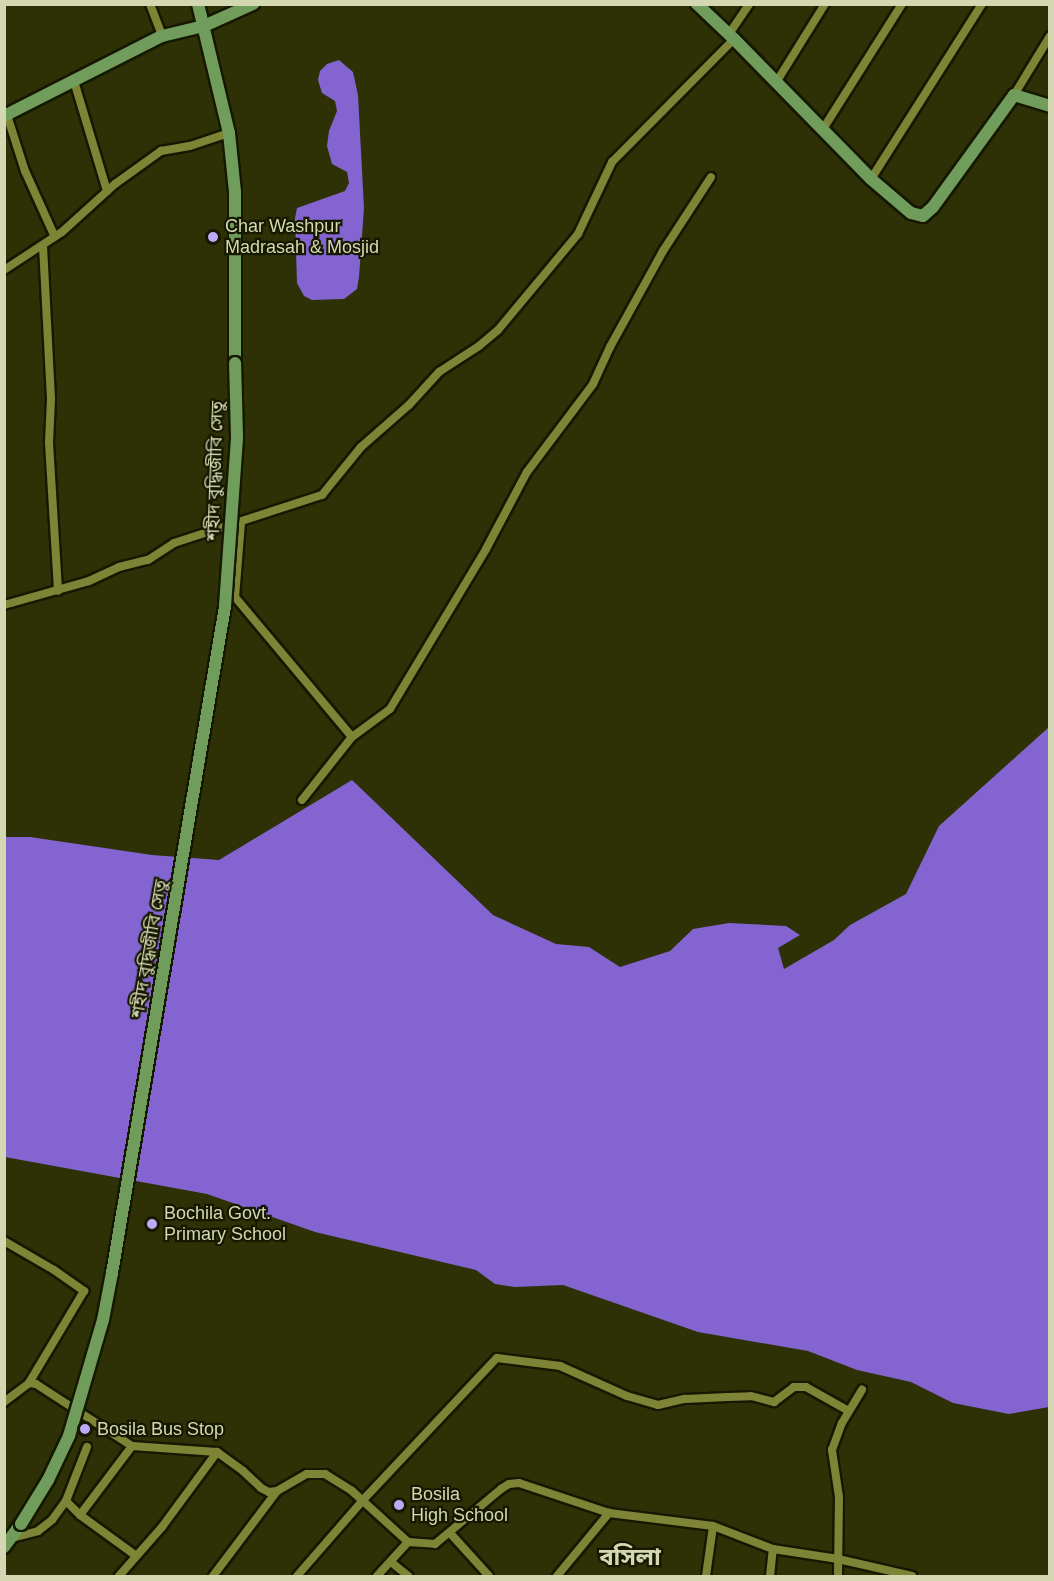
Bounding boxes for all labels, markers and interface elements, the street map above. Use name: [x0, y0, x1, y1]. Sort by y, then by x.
place label: Char Washpur Madrasah & Mosjid: [225, 216, 379, 258]
marker: Char Washpur Madrasah & Mosjid: [206, 230, 220, 244]
street label: শহীদ বুদ্ধিজীবি সেতু: [202, 401, 228, 541]
street label: শহীদ বুদ্ধিজীবি সেতু: [126, 878, 172, 1020]
place label: Bochila Govt. Primary School: [164, 1203, 286, 1246]
marker: Bochila Govt. Primary School: [145, 1217, 159, 1231]
place label: Bosila Bus Stop: [97, 1418, 224, 1440]
marker: Bosila Bus Stop: [78, 1422, 92, 1436]
place label: Bosila High School: [411, 1484, 508, 1526]
marker: Bosila High School: [392, 1498, 406, 1512]
district label: বসিলা: [599, 1543, 661, 1571]

